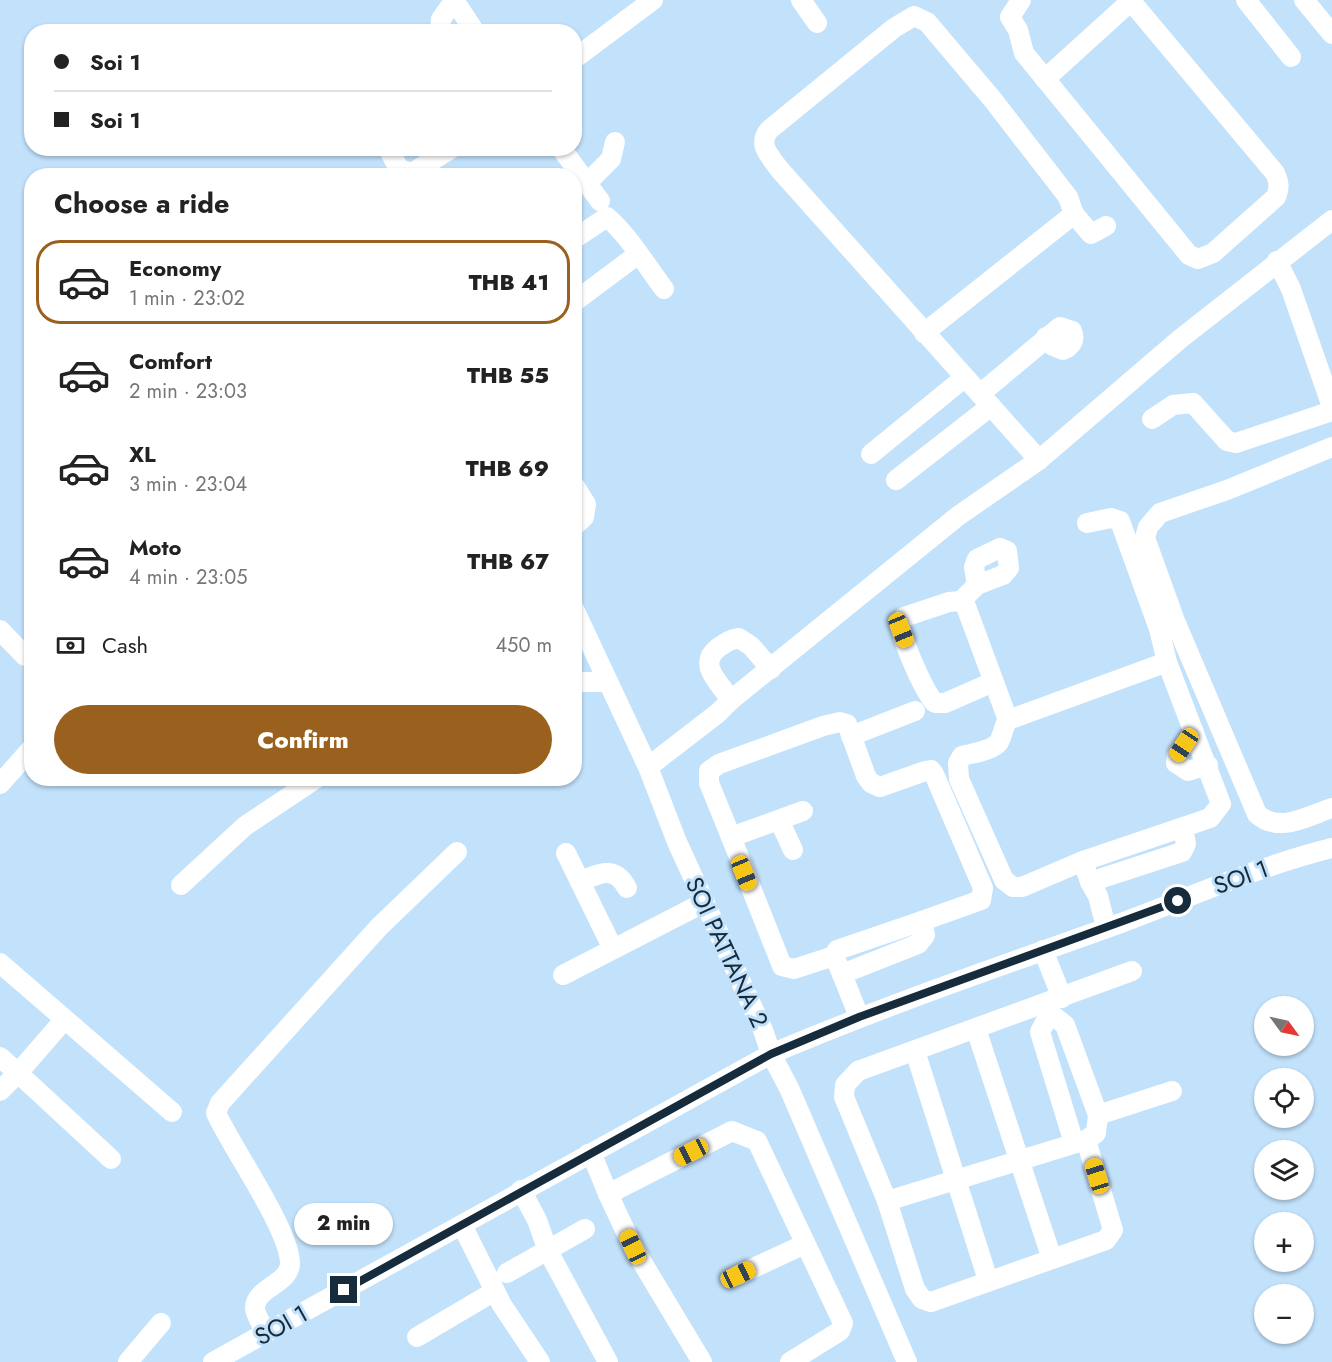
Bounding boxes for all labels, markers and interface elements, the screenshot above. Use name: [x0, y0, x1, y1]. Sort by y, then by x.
text: Soi 1: [90, 46, 141, 78]
text: Soi 1: [90, 104, 141, 136]
text: Choose a ride: [54, 184, 229, 223]
text: Economy: [129, 252, 221, 284]
icon: car: [57, 255, 111, 309]
text: THB 41: [469, 266, 549, 298]
text: 1 min · 23:02: [129, 284, 245, 313]
text: Comfort: [129, 345, 212, 377]
icon: car: [57, 348, 111, 402]
text: THB 55: [467, 359, 549, 391]
text: 2 min · 23:03: [129, 377, 247, 406]
text: XL: [129, 438, 156, 470]
icon: car: [57, 441, 111, 495]
text: THB 69: [466, 452, 549, 484]
text: 3 min · 23:04: [129, 470, 247, 499]
text: Moto: [129, 531, 182, 563]
icon: car: [57, 534, 111, 588]
text: THB 67: [467, 545, 549, 577]
text: 4 min · 23:05: [129, 563, 248, 592]
car: [886, 610, 916, 650]
icon: cash: [54, 629, 87, 662]
text: Cash: [102, 629, 148, 661]
text: 450 m: [495, 631, 552, 660]
button: Confirm: [54, 705, 552, 774]
car: [1166, 725, 1202, 765]
street label: SOI 1: [1209, 851, 1273, 903]
car: [729, 853, 759, 893]
street label: SOI PATTANA 2: [677, 871, 777, 1033]
route start: [1164, 887, 1191, 914]
north arrow: [1254, 996, 1314, 1056]
map controls: [1254, 996, 1314, 1344]
button: locate: [1254, 1068, 1314, 1128]
car: [671, 1136, 711, 1168]
button: layers: [1254, 1140, 1314, 1200]
car: [1083, 1156, 1111, 1196]
callout: 2 min: [294, 1203, 394, 1245]
text: 2 min: [317, 1209, 370, 1238]
button: +: [1254, 1212, 1314, 1272]
car: [617, 1227, 649, 1267]
car: [718, 1259, 758, 1291]
route end: [330, 1276, 357, 1303]
button: −: [1254, 1284, 1314, 1344]
street label: SOI 1: [248, 1296, 314, 1354]

